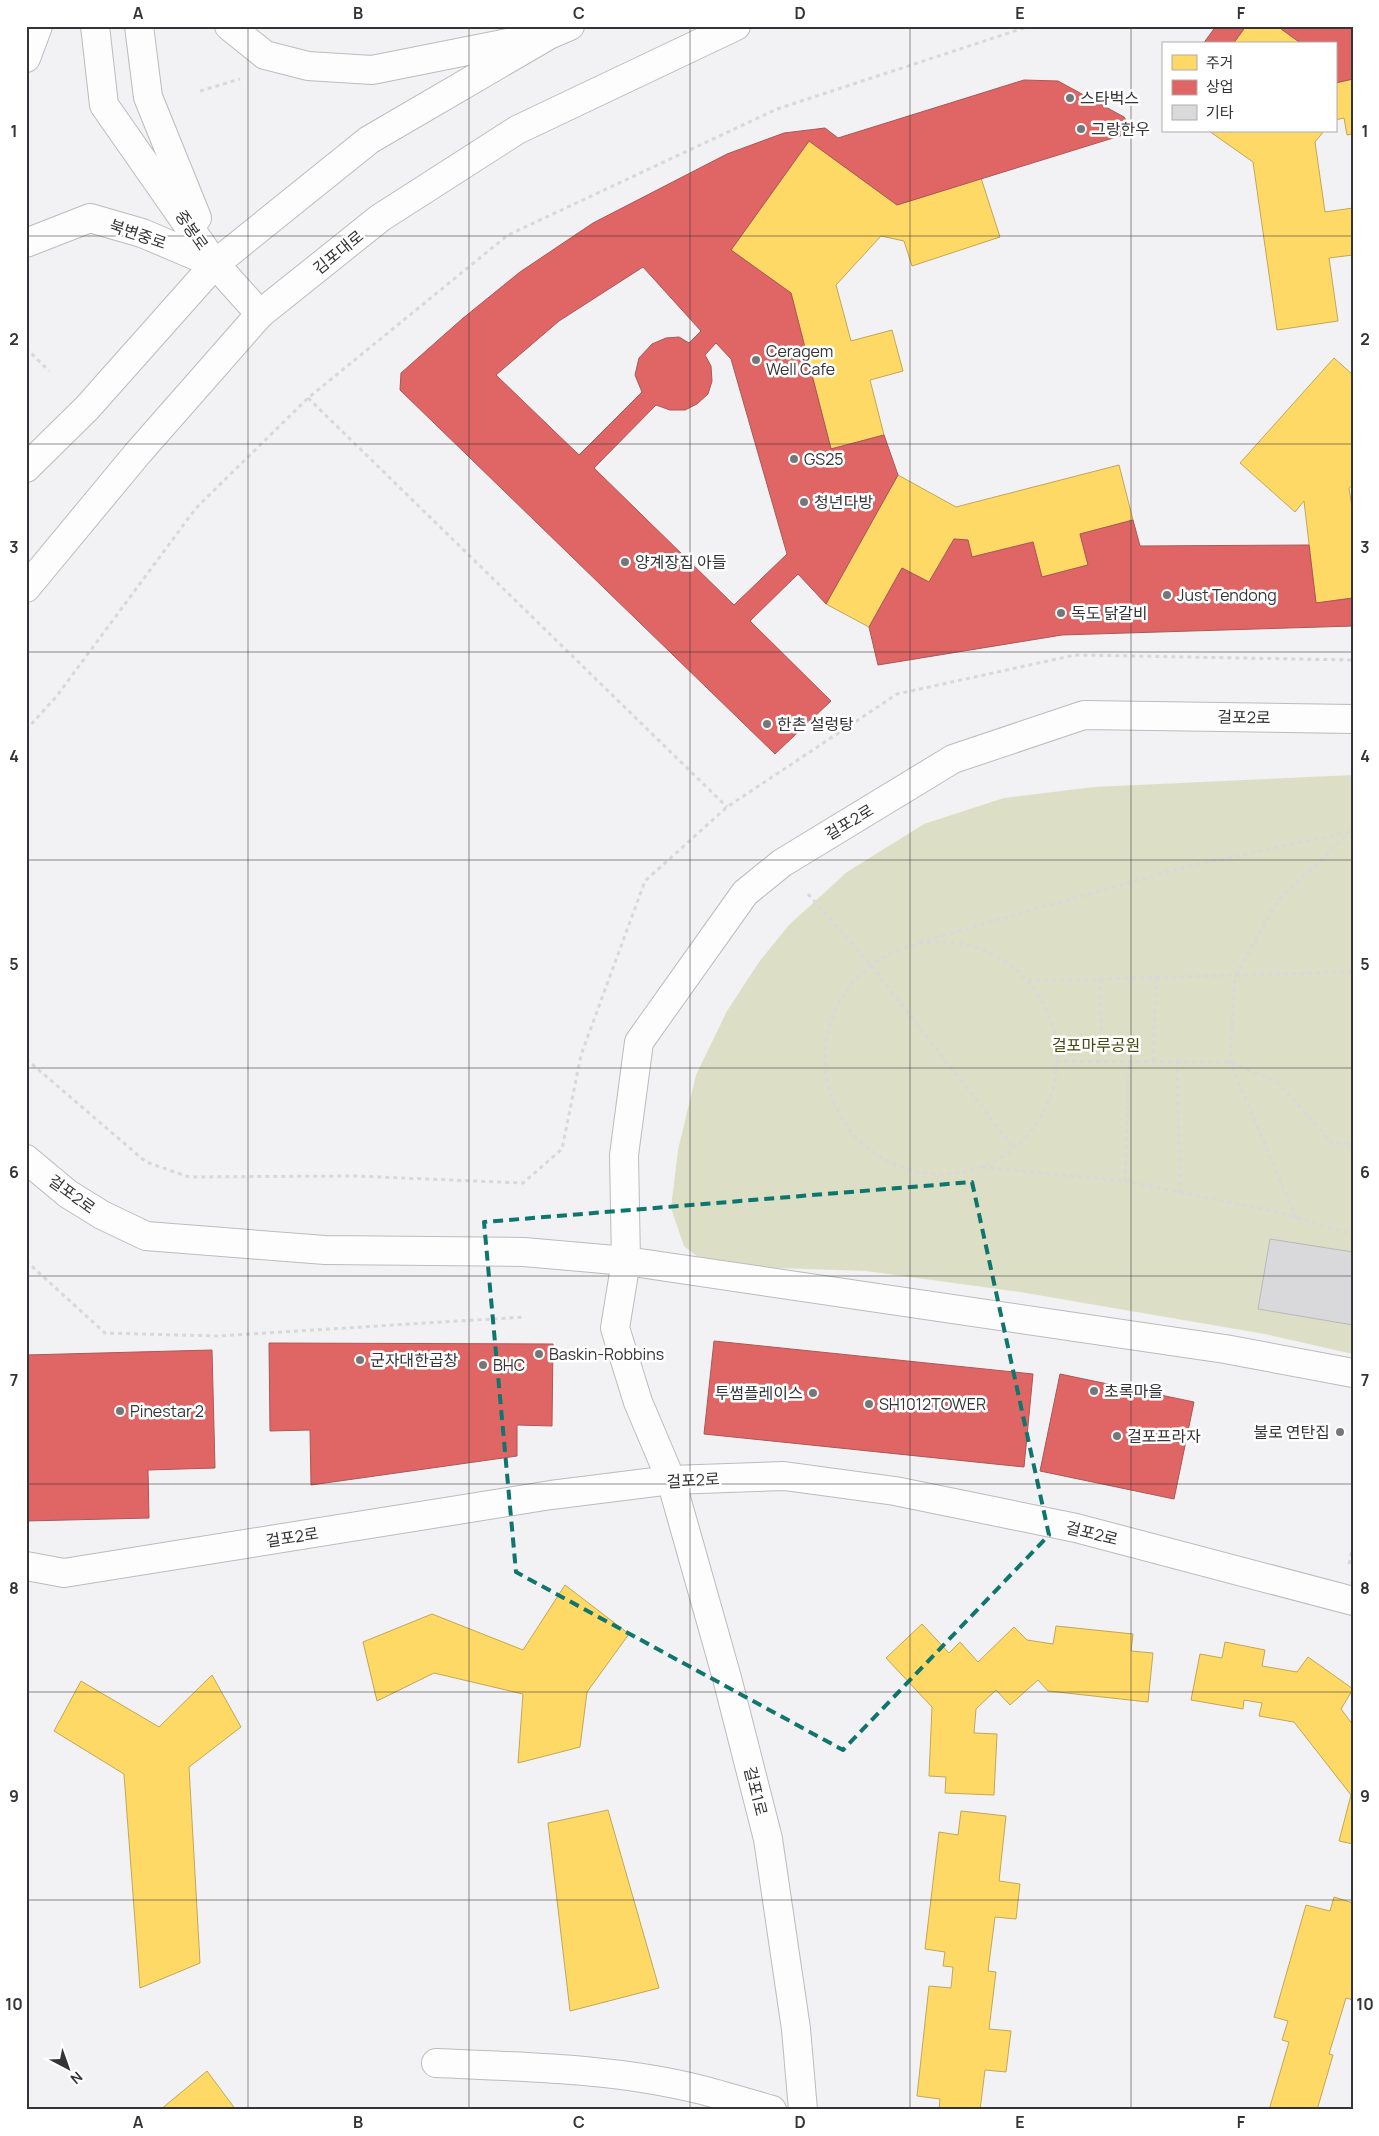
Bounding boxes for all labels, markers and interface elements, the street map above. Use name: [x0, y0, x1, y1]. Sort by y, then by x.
text: A: [133, 2, 144, 24]
text: B: [353, 2, 363, 24]
text: C: [573, 2, 585, 24]
text: D: [794, 2, 806, 24]
text: E: [1015, 2, 1025, 24]
text: F: [1237, 2, 1246, 24]
legend: [1162, 42, 1336, 132]
text: 주거: [1206, 52, 1234, 73]
text: 상업: [1206, 76, 1234, 97]
place label: 스타벅스: [1080, 87, 1139, 109]
marker: 스타벅스: [1064, 92, 1076, 104]
text: 기타: [1206, 102, 1234, 123]
place label: 그랑한우: [1091, 118, 1150, 140]
text: 1: [10, 120, 18, 142]
text: 1: [1361, 120, 1369, 142]
marker: 그랑한우: [1075, 123, 1087, 135]
street label: 중봉로: [170, 206, 214, 255]
street label: 북변중로: [107, 214, 170, 254]
street label: 김포대로: [308, 225, 368, 279]
text: 2: [9, 328, 19, 350]
text: 2: [1360, 328, 1370, 350]
place label: Ceragem Well Cafe: [766, 340, 835, 380]
marker: Ceragem Well Cafe: [750, 354, 762, 366]
place label: GS25: [804, 448, 844, 470]
marker: GS25: [788, 453, 800, 465]
place label: 청년다방: [814, 491, 873, 513]
marker: 청년다방: [798, 496, 810, 508]
text: 3: [9, 536, 19, 558]
text: 3: [1360, 536, 1370, 558]
place label: 양계장집 아들: [635, 551, 727, 573]
marker: 양계장집 아들: [619, 556, 631, 568]
place label: Just Tendong: [1177, 584, 1277, 606]
marker: Just Tendong: [1161, 589, 1173, 601]
place label: 독도 닭갈비: [1071, 602, 1148, 624]
marker: 독도 닭갈비: [1055, 607, 1067, 619]
street label: 걸포2로: [1217, 706, 1271, 728]
place label: 한촌 설렁탕: [777, 713, 854, 735]
marker: 한촌 설렁탕: [761, 718, 773, 730]
text: 4: [9, 745, 19, 767]
text: 4: [1360, 745, 1370, 767]
street label: 걸포2로: [820, 799, 878, 845]
text: 5: [9, 953, 19, 975]
text: 5: [1360, 953, 1370, 975]
park label: 걸포마루공원: [1052, 1034, 1140, 1056]
text: 6: [9, 1161, 19, 1183]
text: 6: [1360, 1161, 1370, 1183]
street label: 걸포2로: [44, 1169, 100, 1219]
place label: Baskin-Robbins: [549, 1343, 664, 1365]
marker: Baskin-Robbins: [533, 1348, 545, 1360]
place label: 군자대한곱창: [370, 1349, 459, 1371]
marker: 군자대한곱창: [354, 1354, 366, 1366]
place label: BHC: [493, 1354, 525, 1376]
marker: BHC: [477, 1359, 489, 1371]
text: 7: [10, 1369, 18, 1391]
text: 7: [1361, 1369, 1369, 1391]
place label: 초록마을: [1104, 1380, 1163, 1402]
place label: 투썸플레이스: [715, 1382, 803, 1404]
marker: 초록마을: [1088, 1385, 1100, 1397]
marker: 투썸플레이스: [807, 1387, 819, 1399]
place label: SH1012TOWER: [879, 1393, 986, 1415]
marker: SH1012TOWER: [863, 1398, 875, 1410]
place label: Pinestar 2: [130, 1400, 204, 1422]
marker: Pinestar 2: [114, 1405, 126, 1417]
place label: 불로 연탄집: [1253, 1421, 1330, 1443]
place label: 걸포프라자: [1127, 1425, 1201, 1447]
marker: 불로 연탄집: [1334, 1426, 1346, 1438]
marker: 걸포프라자: [1111, 1430, 1123, 1442]
street label: 걸포2로: [666, 1468, 720, 1492]
street label: 걸포2로: [1063, 1516, 1121, 1550]
street label: 걸포2로: [264, 1522, 320, 1552]
text: 8: [9, 1577, 19, 1599]
text: 8: [1360, 1577, 1370, 1599]
street label: 걸포1로: [739, 1764, 773, 1818]
text: 9: [9, 1785, 19, 1807]
text: 9: [1360, 1785, 1370, 1807]
text: 10: [5, 1993, 23, 2015]
text: 10: [1356, 1993, 1374, 2015]
north arrow: [42, 2044, 92, 2094]
text: N: [67, 2068, 87, 2089]
text: A: [133, 2111, 144, 2133]
text: B: [353, 2111, 363, 2133]
text: C: [573, 2111, 585, 2133]
text: D: [794, 2111, 806, 2133]
text: E: [1015, 2111, 1025, 2133]
text: F: [1237, 2111, 1246, 2133]

